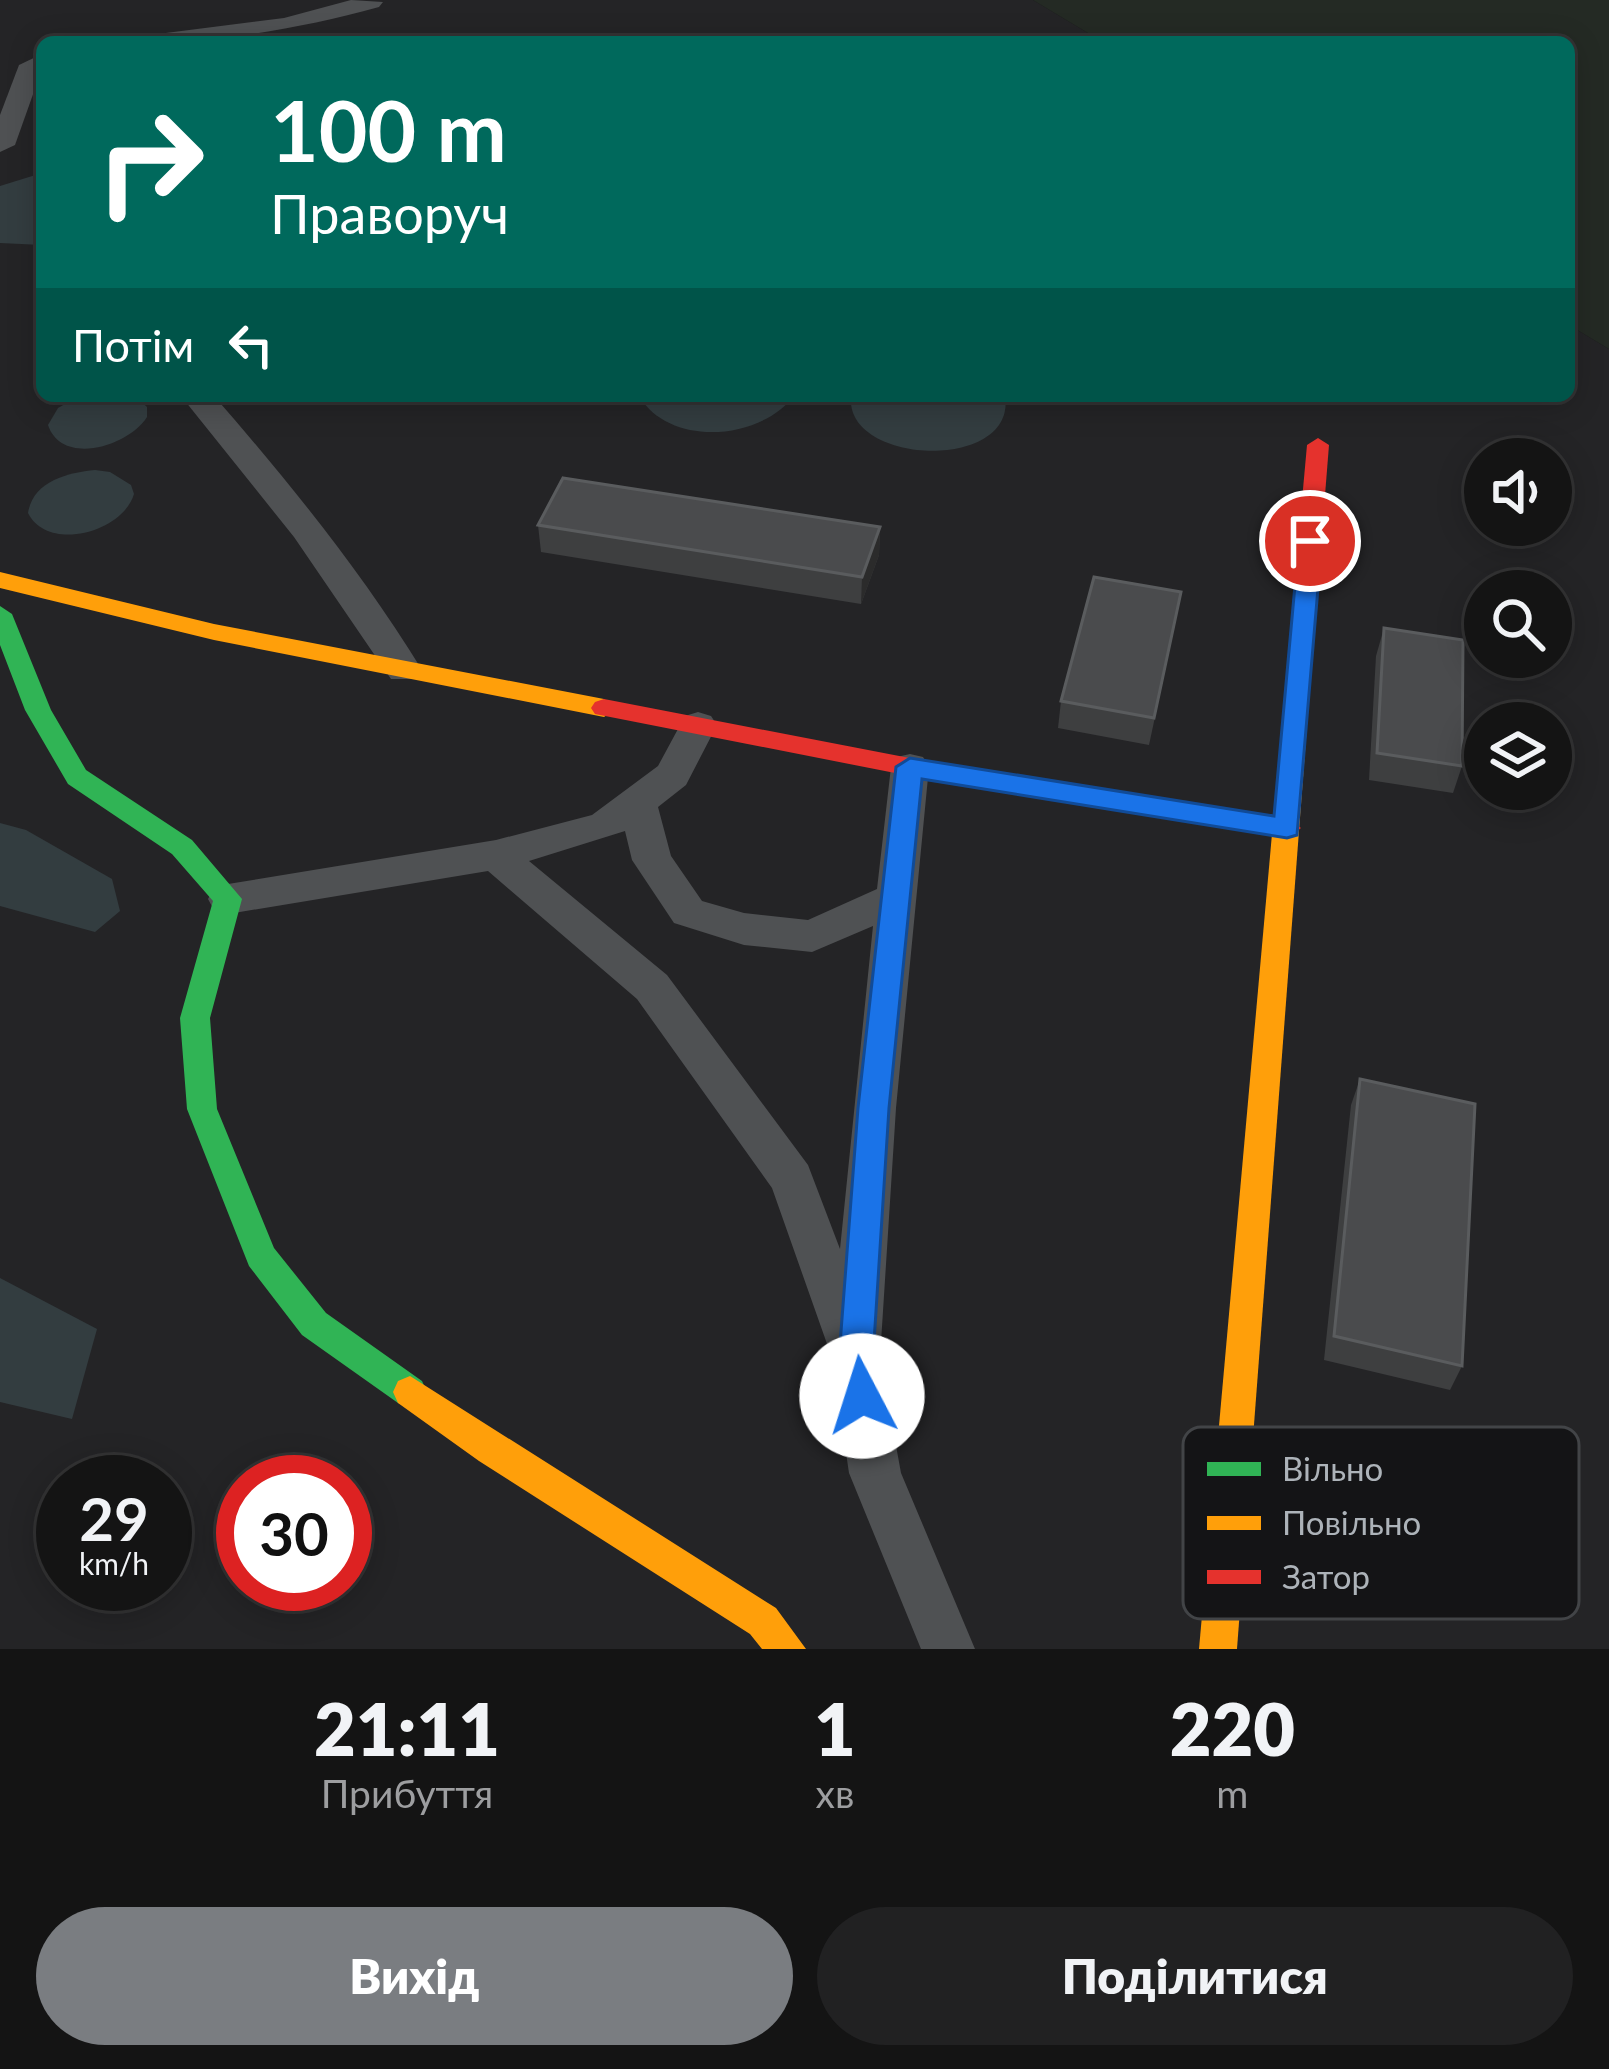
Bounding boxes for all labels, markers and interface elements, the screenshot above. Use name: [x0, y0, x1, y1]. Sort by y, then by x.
text: 100 m: [270, 79, 507, 180]
icon: right: [72, 84, 228, 240]
text: Праворуч: [270, 181, 509, 246]
icon: left: [218, 312, 284, 378]
text: Потім: [72, 318, 194, 372]
map controls: [1464, 438, 1572, 810]
button: sound: [1464, 438, 1572, 546]
pin: [1259, 490, 1361, 592]
icon: arrive: [1277, 508, 1343, 574]
button: search: [1464, 570, 1572, 678]
button: layers: [1464, 702, 1572, 810]
position arrow: [799, 1333, 925, 1459]
legend: [1183, 1427, 1579, 1619]
text: Вільно: [1282, 1448, 1383, 1488]
speed limit sign: 30: [216, 1455, 372, 1611]
text: 29: [79, 1482, 149, 1554]
text: Повільно: [1282, 1502, 1421, 1542]
text: km/h: [79, 1545, 149, 1581]
text: Затор: [1282, 1556, 1370, 1596]
text: 21:11: [314, 1685, 500, 1771]
text: 1: [814, 1685, 856, 1771]
text: 220: [1170, 1685, 1295, 1771]
text: Прибуття: [321, 1770, 493, 1816]
text: хв: [816, 1770, 854, 1816]
text: m: [1216, 1770, 1248, 1816]
button: Вихід: [36, 1907, 793, 2045]
button: Поділитися: [817, 1907, 1573, 2045]

